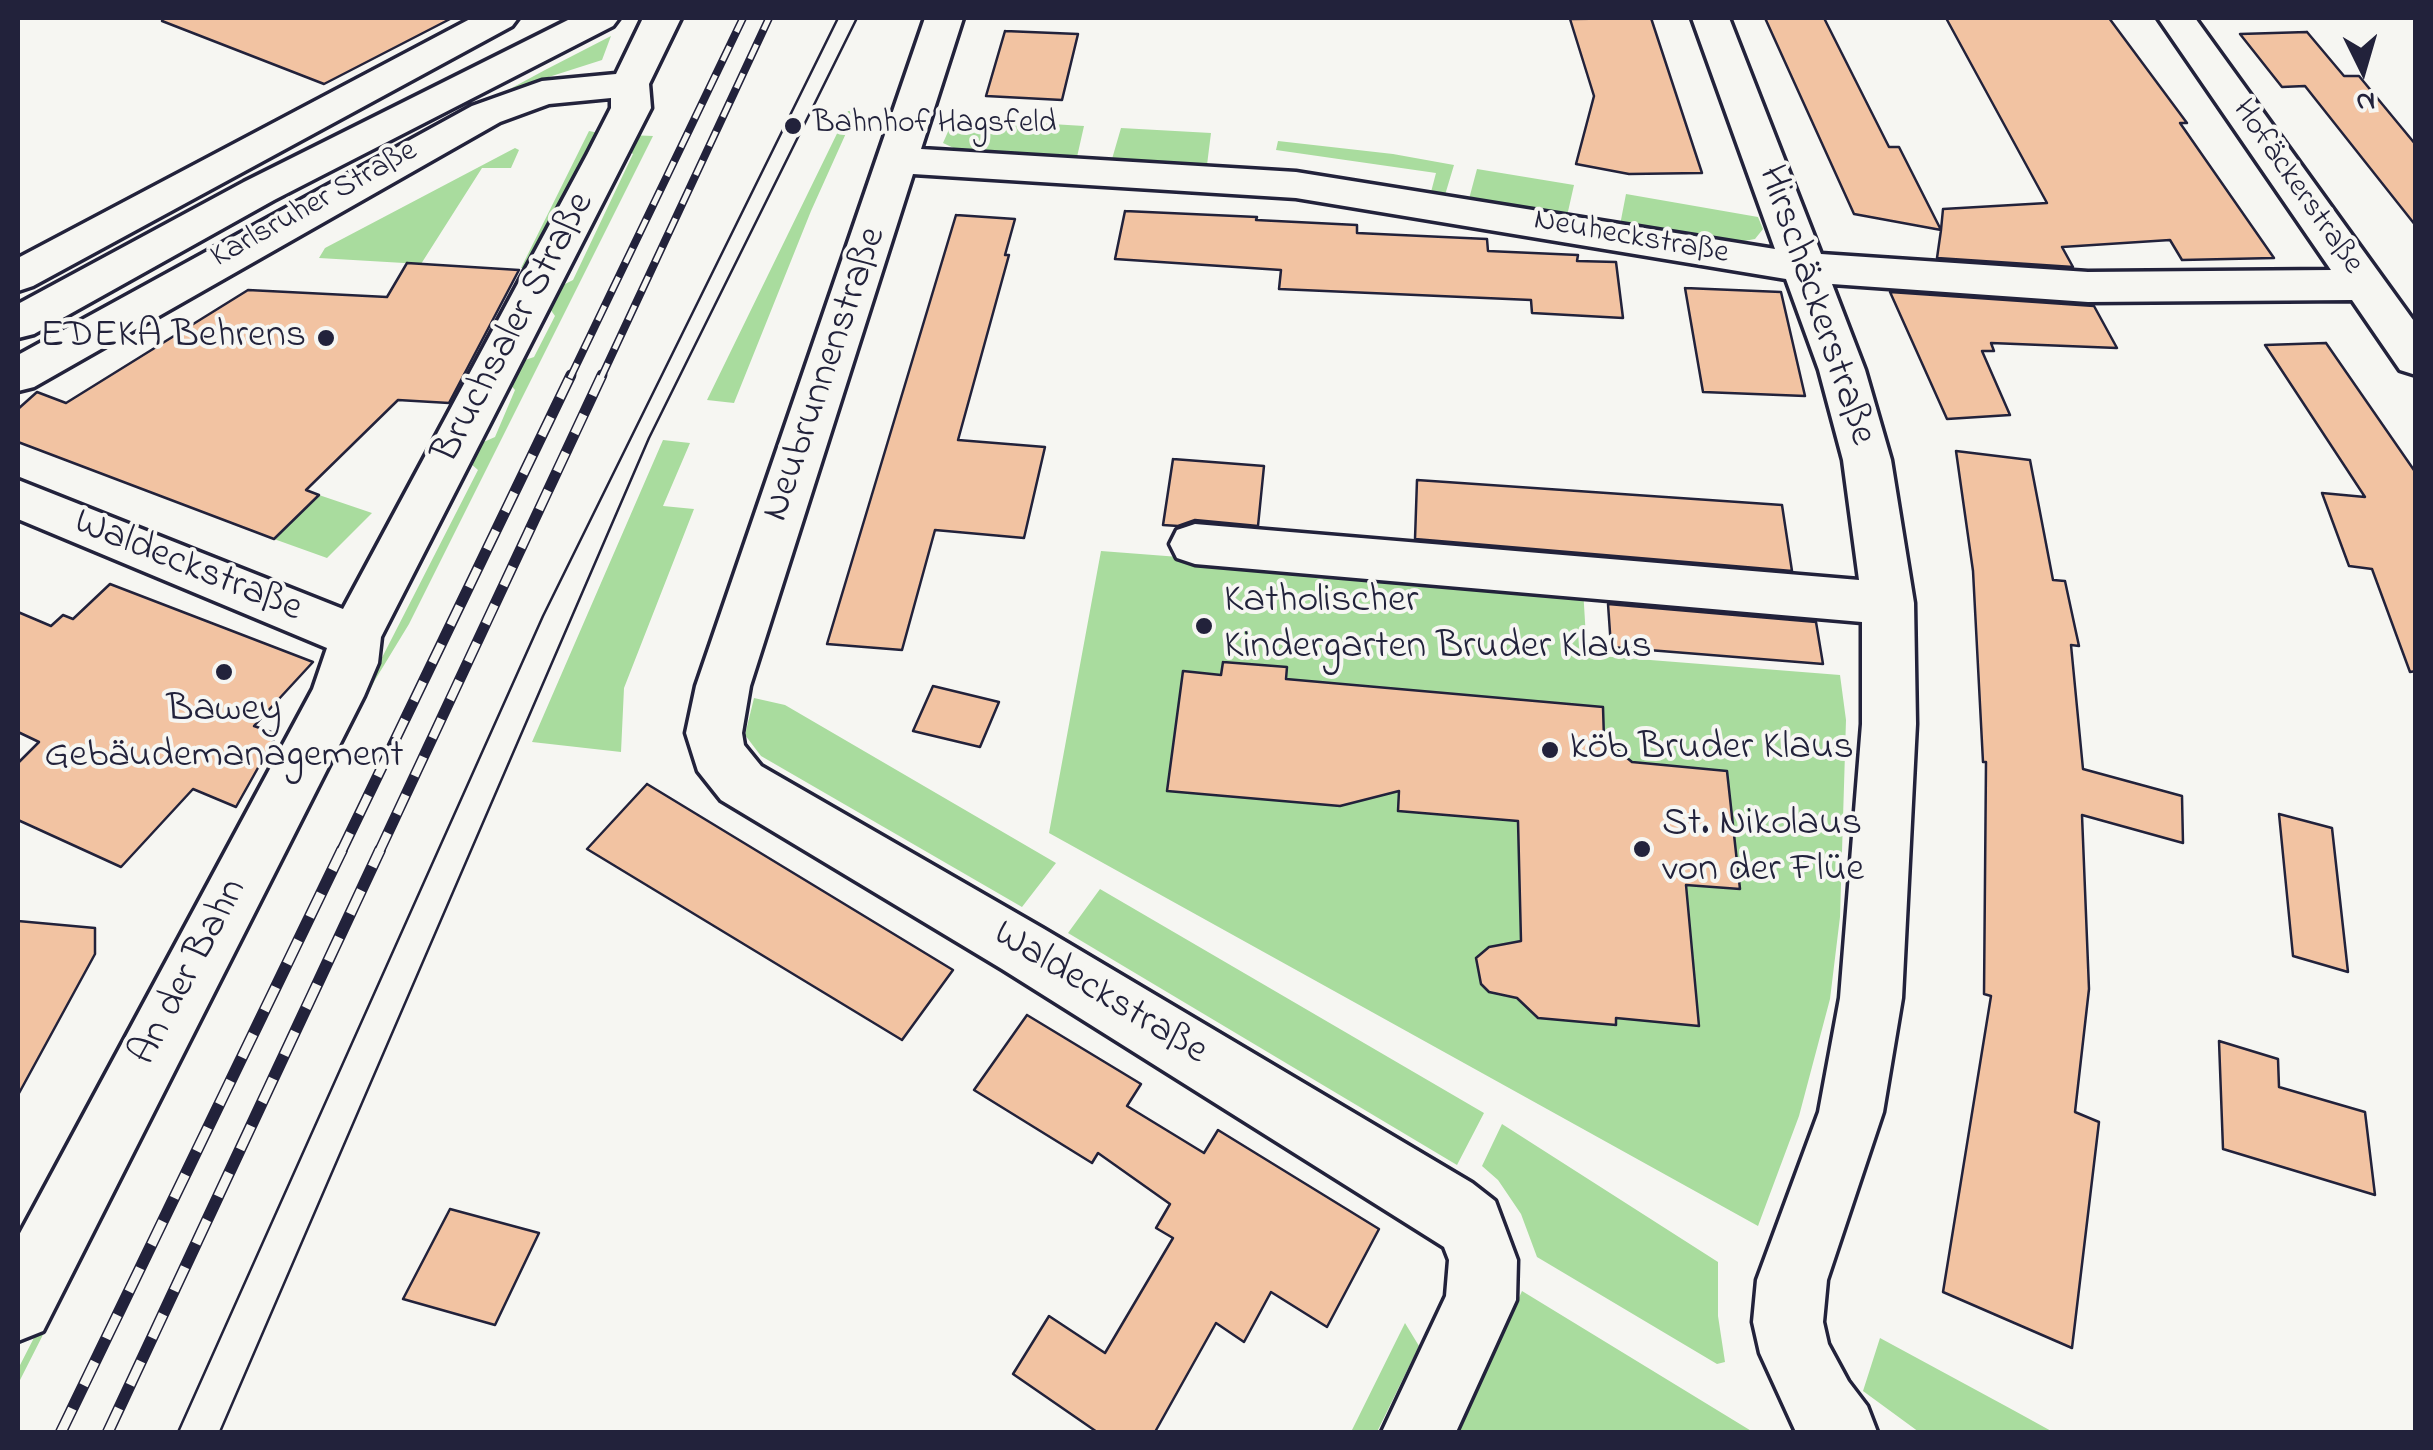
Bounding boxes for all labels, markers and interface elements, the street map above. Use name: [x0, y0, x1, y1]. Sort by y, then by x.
north arrow: [2313, 20, 2413, 120]
text: N: [2354, 79, 2377, 122]
street label: Hofäckerstraße: [2222, 93, 2370, 283]
place label: Bahnhof Hagsfeld: [813, 107, 1057, 145]
marker: Bahnhof Hagsfeld: [782, 115, 804, 137]
street label: Karlsruher Straße: [205, 134, 425, 278]
street label: Hirschäckerstraße: [1744, 160, 1884, 452]
street label: Bruchsaler Straße: [424, 185, 608, 473]
street label: Neuheckstraße: [1531, 203, 1731, 275]
street label: Neubrunnenstraße: [754, 222, 900, 528]
place label: EDEKA Behrens: [40, 314, 306, 362]
marker: EDEKA Behrens: [315, 327, 337, 349]
street label: Waldeckstraße: [66, 500, 308, 636]
place label: Katholischer Kindergarten Bruder Klaus: [1224, 579, 1652, 673]
marker: Katholischer Kindergarten Bruder Klaus: [1193, 615, 1215, 637]
marker: Bawey Gebäudemanagement: [213, 661, 235, 683]
place label: Bawey Gebäudemanagement: [44, 688, 404, 782]
place label: köb Bruder Klaus: [1570, 726, 1854, 774]
marker: köb Bruder Klaus: [1539, 739, 1561, 761]
place label: St. Nikolaus von der Flüe: [1662, 802, 1864, 896]
marker: St. Nikolaus von der Flüe: [1631, 838, 1653, 860]
street label: An der Bahn: [122, 871, 260, 1075]
street label: Waldeckstraße: [983, 912, 1215, 1078]

